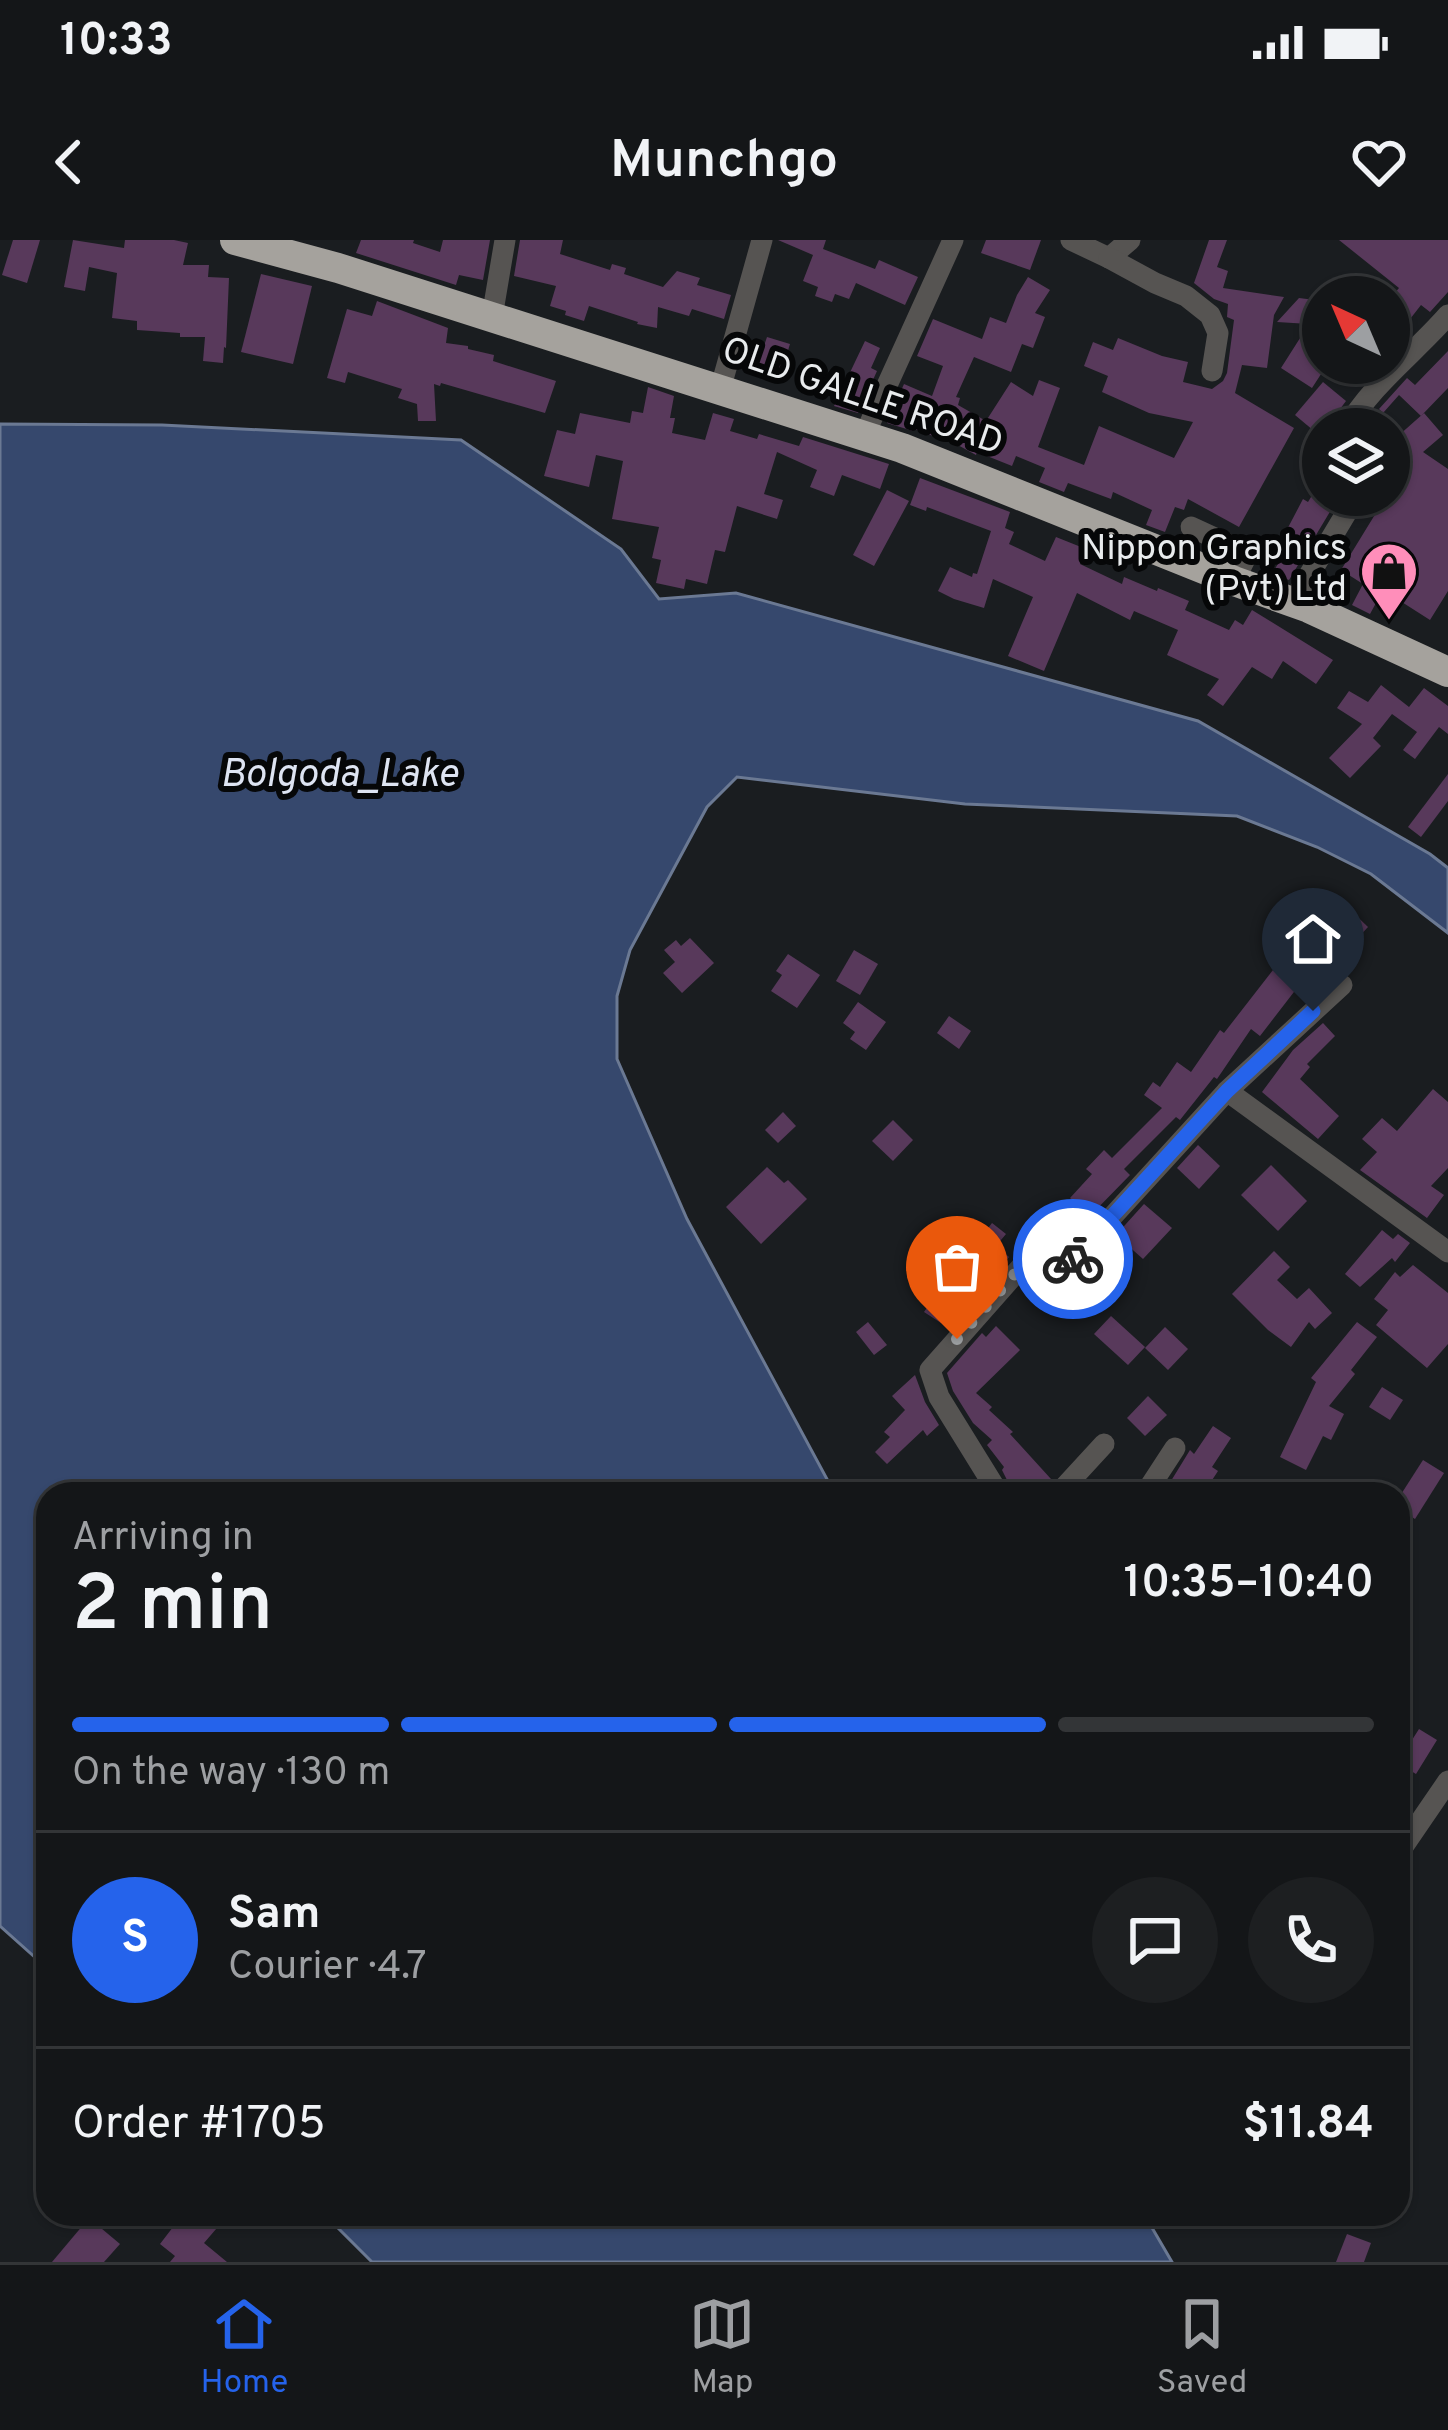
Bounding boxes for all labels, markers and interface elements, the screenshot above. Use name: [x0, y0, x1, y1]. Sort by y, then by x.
text: 10:33: [60, 14, 172, 71]
text: Munchgo: [610, 128, 838, 197]
icon: back: [36, 129, 102, 195]
icon: heart: [1346, 129, 1412, 195]
north arrow: [1302, 276, 1410, 384]
map controls: [1302, 276, 1410, 516]
street label: OLD GALLE ROAD: [715, 328, 1009, 468]
button: layers: [1302, 408, 1410, 516]
place label: Nippon Graphics (Pvt) Ltd: [1081, 527, 1347, 614]
shop icon: Nippon Graphics (Pvt) Ltd: [1358, 540, 1420, 622]
water label: Bolgoda_Lake: [220, 752, 459, 801]
pin: [1262, 888, 1364, 1011]
icon: home: [1280, 906, 1346, 972]
courier: [1013, 1199, 1133, 1319]
pin: [906, 1216, 1008, 1339]
icon: bike: [1040, 1226, 1106, 1292]
icon: bag: [924, 1234, 990, 1300]
text: Arriving in: [72, 1515, 254, 1564]
text: 10:35–10:40: [1123, 1556, 1374, 1613]
text: 2 min: [72, 1559, 273, 1658]
text: On the way · 130 m: [72, 1750, 390, 1799]
button: chat: [1092, 1877, 1218, 2003]
button: phone: [1248, 1877, 1374, 2003]
text: Sam: [228, 1887, 320, 1944]
text: S: [121, 1911, 149, 1968]
text: Courier · 4.7: [228, 1944, 427, 1993]
text: Order #1705: [72, 2097, 326, 2154]
text: $11.84: [1242, 2097, 1374, 2154]
tab: Home: [201, 2291, 288, 2405]
tab: Map: [689, 2291, 755, 2405]
tab: Saved: [1157, 2291, 1247, 2405]

